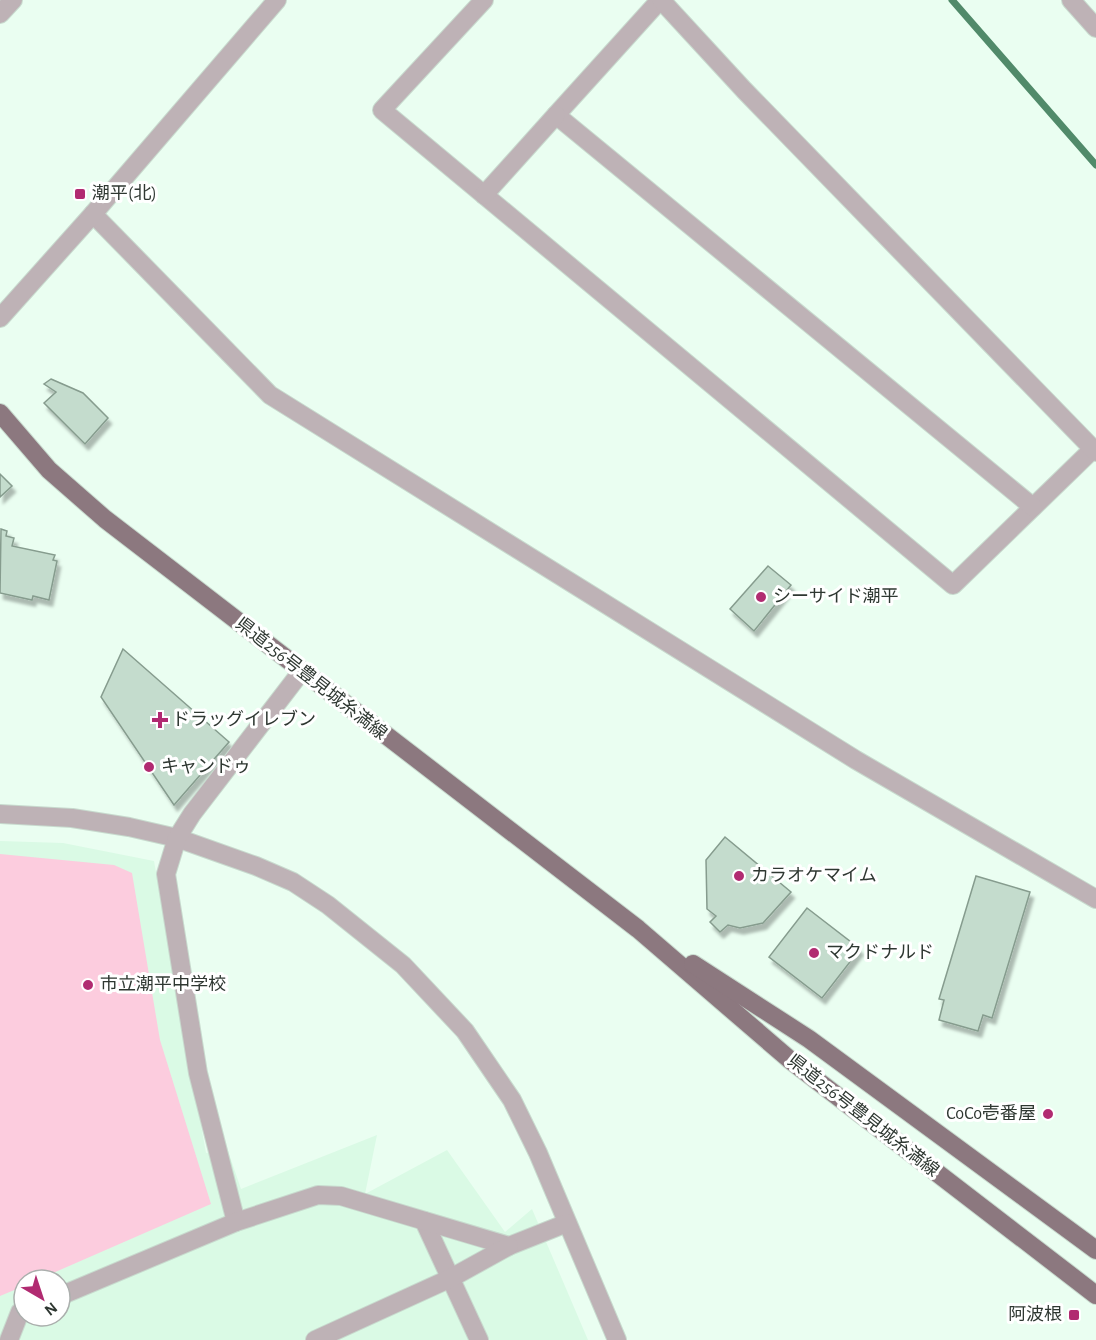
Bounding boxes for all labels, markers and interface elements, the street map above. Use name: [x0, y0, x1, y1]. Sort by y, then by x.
place label: 潮平(北): [92, 183, 157, 203]
marker: 潮平(北): [73, 187, 87, 201]
place label: シーサイド潮平: [773, 587, 899, 606]
marker: シーサイド潮平: [754, 590, 768, 604]
street label: 県道256号豊見城糸満線: [232, 613, 391, 743]
place label: ドラッグイレブン: [172, 709, 316, 729]
marker: ドラッグイレブン: [153, 713, 167, 727]
place label: キャンドゥ: [161, 757, 251, 776]
marker: キャンドゥ: [142, 760, 156, 774]
place label: カラオケマイム: [751, 866, 877, 885]
marker: カラオケマイム: [732, 869, 746, 883]
place label: マクドナルド: [826, 943, 934, 962]
marker: マクドナルド: [807, 946, 821, 960]
place label: 市立潮平中学校: [100, 974, 226, 994]
marker: 市立潮平中学校: [81, 978, 95, 992]
street label: 県道256号豊見城糸満線: [784, 1050, 943, 1180]
place label: CoCo壱番屋: [946, 1104, 1036, 1123]
marker: CoCo壱番屋: [1041, 1107, 1055, 1121]
north arrow: [12, 1268, 72, 1328]
text: N: [41, 1299, 60, 1319]
place label: 阿波根: [1008, 1305, 1062, 1324]
marker: 阿波根: [1067, 1308, 1081, 1322]

